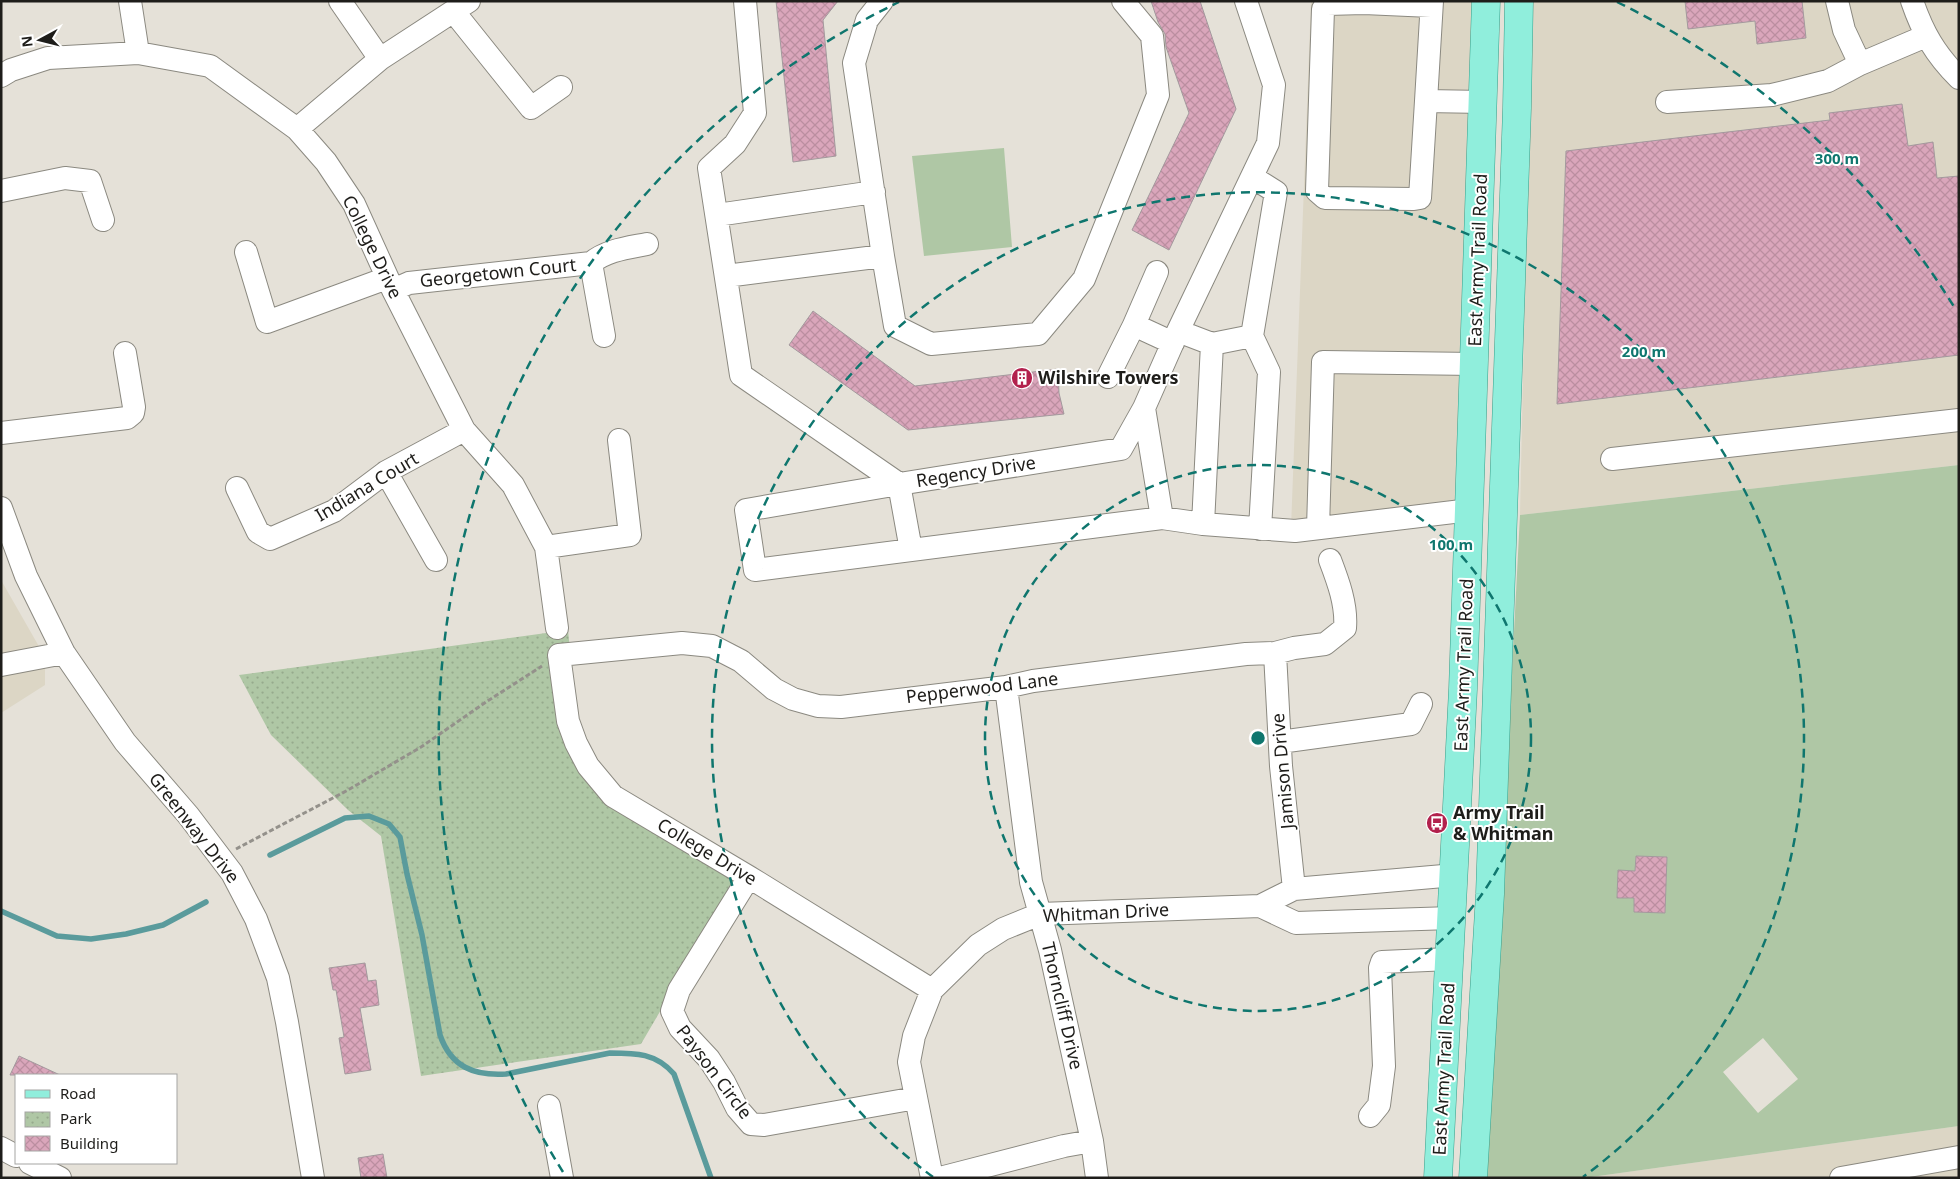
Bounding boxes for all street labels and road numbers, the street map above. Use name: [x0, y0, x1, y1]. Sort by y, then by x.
street label: East Army Trail Road: [1462, 173, 1492, 347]
street label: College Drive: [338, 191, 408, 302]
street label: Georgetown Court: [419, 252, 578, 292]
street label: Indiana Court: [310, 446, 423, 526]
street label: Regency Drive: [914, 450, 1037, 492]
street label: East Army Trail Road: [1448, 578, 1478, 752]
street label: Pepperwood Lane: [904, 666, 1059, 708]
street label: Jamison Drive: [1265, 712, 1299, 832]
street label: Greenway Drive: [144, 767, 246, 888]
street label: College Drive: [653, 812, 762, 890]
street label: Whitman Drive: [1042, 897, 1170, 927]
street label: Thorncliff Drive: [1037, 940, 1089, 1072]
street label: East Army Trail Road: [1426, 982, 1460, 1156]
street label: Payson Circle: [672, 1019, 758, 1123]

